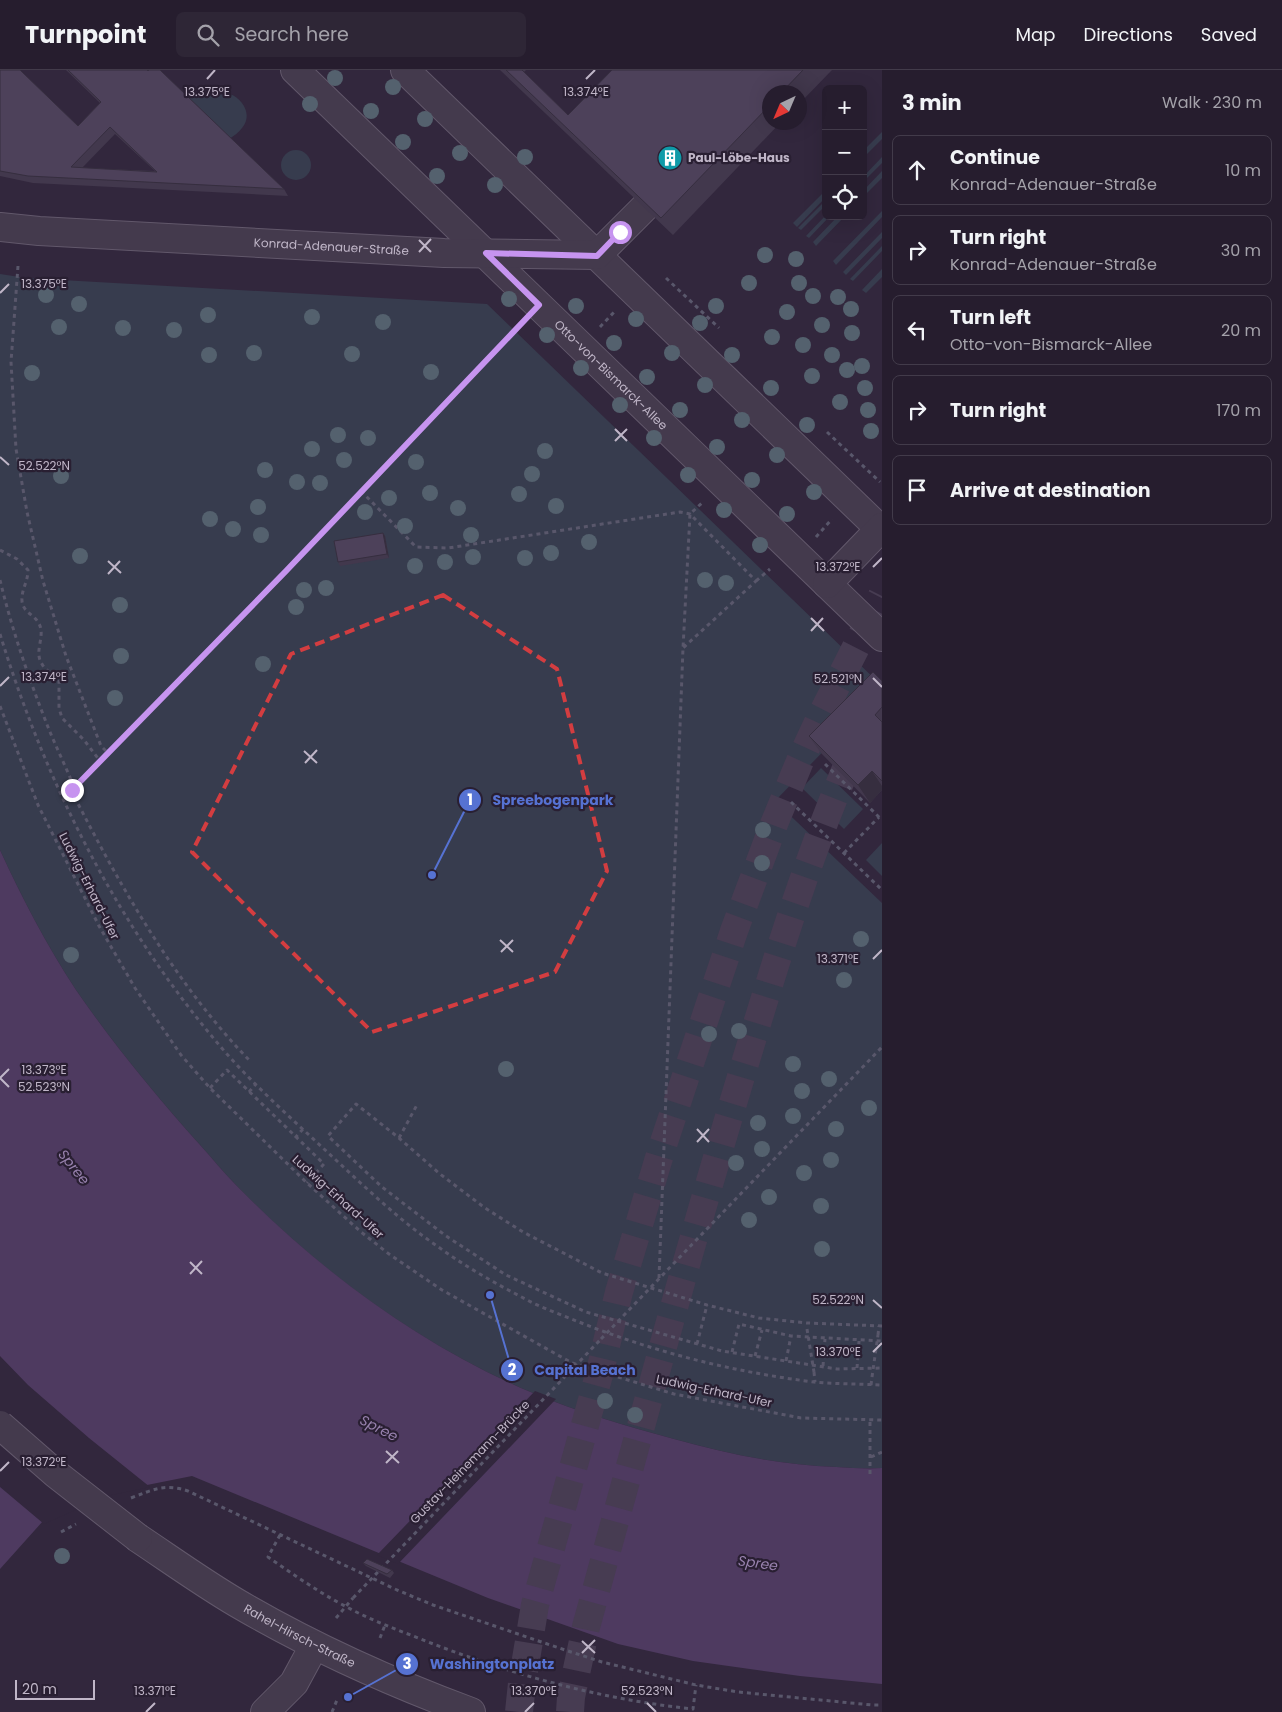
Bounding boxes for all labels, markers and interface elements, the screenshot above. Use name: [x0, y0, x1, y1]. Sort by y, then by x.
search box: [176, 12, 526, 57]
text: Turnpoint: [25, 18, 146, 51]
icon: search: [194, 21, 222, 49]
text: Search here: [234, 21, 349, 48]
text: Map: [1016, 22, 1055, 47]
text: Directions: [1083, 22, 1173, 47]
text: Saved: [1201, 22, 1257, 47]
text: 13.375°E: [184, 83, 230, 100]
text: 13.374°E: [563, 83, 609, 100]
north arrow: [762, 85, 807, 130]
map controls: [822, 85, 867, 220]
button: +: [822, 85, 867, 130]
text: 3 min: [902, 88, 962, 117]
text: Walk · 230 m: [1162, 91, 1262, 114]
button: −: [822, 130, 867, 175]
text: Continue: [950, 144, 1040, 171]
building icon: Paul-Löbe-Haus: [657, 145, 683, 171]
place label: Paul-Löbe-Haus: [688, 149, 790, 166]
icon: ahead: [903, 156, 931, 184]
text: 10 m: [1225, 159, 1261, 182]
text: Konrad-Adenauer-Straße: [950, 173, 1157, 196]
button: locate: [822, 175, 867, 220]
route start: [609, 221, 632, 244]
text: Turn right: [950, 224, 1046, 251]
street label: Konrad-Adenauer-Straße: [253, 234, 409, 259]
icon: right: [903, 236, 931, 264]
text: 30 m: [1221, 239, 1261, 262]
text: Konrad-Adenauer-Straße: [950, 253, 1157, 276]
text: 13.375°E: [21, 275, 67, 292]
text: Turn left: [950, 304, 1031, 331]
street label: Otto-von-Bismarck-Allee: [551, 316, 672, 433]
icon: left: [903, 316, 931, 344]
text: 20 m: [1221, 319, 1261, 342]
text: Otto-von-Bismarck-Allee: [950, 333, 1152, 356]
icon: right: [903, 396, 931, 424]
text: Turn right: [950, 397, 1046, 424]
text: 170 m: [1216, 399, 1261, 422]
text: 52.522°N: [18, 457, 70, 474]
icon: arrive: [903, 476, 931, 504]
text: Arrive at destination: [950, 477, 1151, 504]
text: 13.372°E: [815, 558, 861, 575]
text: 13.374°E: [21, 668, 67, 685]
text: 52.521°N: [814, 670, 862, 687]
route end: [61, 779, 84, 802]
callout: Spreebogenpark: [457, 785, 623, 814]
text: 1: [467, 789, 473, 810]
text: Spreebogenpark: [492, 790, 614, 810]
street label: Ludwig-Erhard-Ufer: [55, 829, 124, 943]
text: 13.371°E: [817, 950, 859, 967]
text: 13.373°E: [21, 1061, 67, 1078]
text: 52.523°N: [18, 1078, 70, 1095]
water label: Spree: [54, 1145, 95, 1189]
street label: Ludwig-Erhard-Ufer: [289, 1151, 388, 1243]
text: 52.522°N: [812, 1291, 864, 1308]
text: 13.370°E: [815, 1343, 861, 1360]
callout: Capital Beach: [499, 1355, 646, 1384]
text: 2: [508, 1359, 517, 1380]
text: Capital Beach: [534, 1360, 636, 1380]
street label: Ludwig-Erhard-Ufer: [655, 1370, 774, 1411]
street label: Gustav-Heinemann-Brücke: [406, 1396, 533, 1527]
water label: Spree: [357, 1410, 402, 1446]
text: 13.372°E: [21, 1453, 67, 1470]
water label: Spree: [737, 1550, 780, 1576]
street label: Rahel-Hirsch-Straße: [241, 1600, 358, 1671]
callout: Washingtonplatz: [395, 1649, 564, 1678]
text: 3: [402, 1653, 412, 1674]
text: Washingtonplatz: [430, 1654, 554, 1674]
scale bar: [15, 1677, 95, 1700]
text: 20 m: [22, 1679, 57, 1699]
text: 13.371°E: [134, 1682, 176, 1699]
text: 13.370°E: [511, 1682, 557, 1699]
text: 52.523°N: [621, 1682, 673, 1699]

